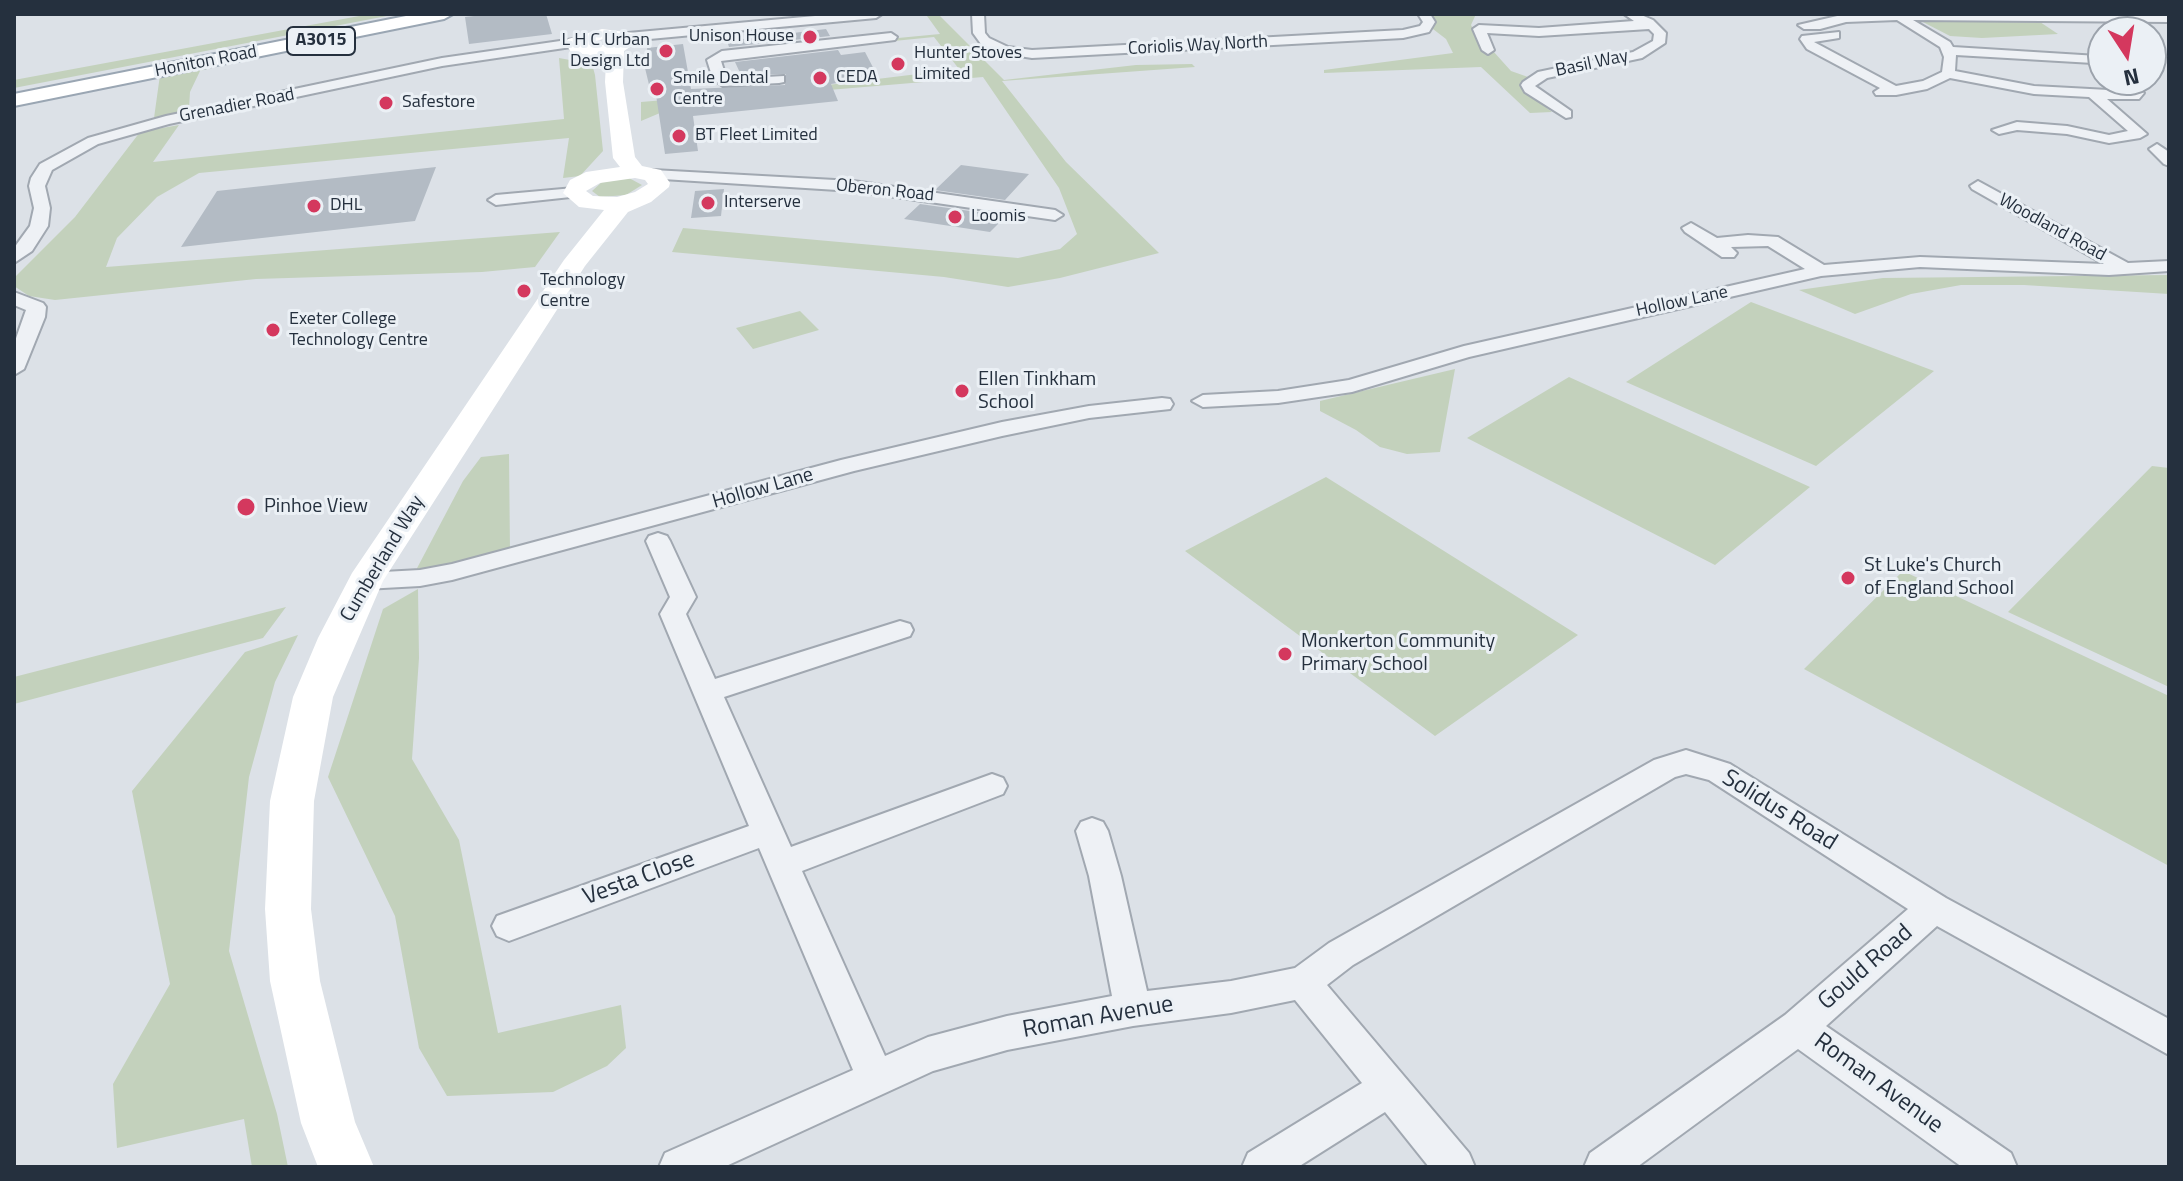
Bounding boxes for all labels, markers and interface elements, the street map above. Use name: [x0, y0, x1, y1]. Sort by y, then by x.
north arrow: [2087, 16, 2167, 96]
place label: Unison House: [689, 26, 794, 48]
road number: A3015: [287, 27, 355, 55]
marker: Unison House: [801, 28, 819, 46]
place label: L H C Urban Design Ltd: [562, 30, 650, 72]
street label: Coriolis Way North: [1127, 32, 1269, 60]
street label: Honiton Road: [153, 42, 259, 82]
marker: L H C Urban Design Ltd: [657, 42, 675, 60]
place label: Hunter Stoves Limited: [914, 43, 1022, 86]
street label: Basil Way: [1554, 46, 1630, 82]
marker: Hunter Stoves Limited: [889, 55, 907, 73]
text: N: [2121, 59, 2143, 96]
place label: CEDA: [836, 67, 878, 89]
place label: Smile Dental Centre: [673, 68, 769, 110]
marker: CEDA: [811, 69, 829, 87]
marker: Smile Dental Centre: [648, 80, 666, 98]
street label: Grenadier Road: [178, 84, 296, 128]
place label: Safestore: [402, 92, 475, 114]
marker: Safestore: [377, 94, 395, 112]
place label: BT Fleet Limited: [695, 125, 818, 147]
marker: BT Fleet Limited: [670, 127, 688, 145]
street label: Oberon Road: [835, 175, 935, 207]
street label: Woodland Road: [1995, 190, 2109, 266]
place label: Interserve: [724, 192, 801, 214]
marker: Interserve: [699, 194, 717, 212]
place label: DHL: [330, 195, 362, 217]
marker: DHL: [305, 197, 323, 215]
place label: Loomis: [971, 206, 1026, 228]
marker: Loomis: [946, 208, 964, 226]
place label: Technology Centre: [540, 270, 625, 312]
marker: Technology Centre: [515, 282, 533, 300]
street label: Hollow Lane: [1634, 282, 1730, 322]
place label: Exeter College Technology Centre: [289, 309, 428, 352]
marker: Exeter College Technology Centre: [264, 321, 282, 339]
place label: Ellen Tinkham School: [978, 368, 1096, 415]
marker: Ellen Tinkham School: [953, 382, 971, 400]
street label: Hollow Lane: [710, 463, 816, 515]
street label: Cumberland Way: [336, 492, 430, 626]
place label: Pinhoe View: [264, 495, 368, 519]
marker: Pinhoe View: [235, 496, 257, 518]
place label: St Luke's Church of England School: [1864, 554, 2014, 601]
marker: St Luke's Church of England School: [1839, 569, 1857, 587]
place label: Monkerton Community Primary School: [1301, 630, 1495, 677]
marker: Monkerton Community Primary School: [1276, 645, 1294, 663]
street label: Solidus Road: [1716, 764, 1842, 858]
street label: Vesta Close: [579, 846, 699, 912]
street label: Gould Road: [1813, 919, 1919, 1017]
street label: Roman Avenue: [1020, 991, 1176, 1045]
street label: Roman Avenue: [1808, 1028, 1948, 1140]

